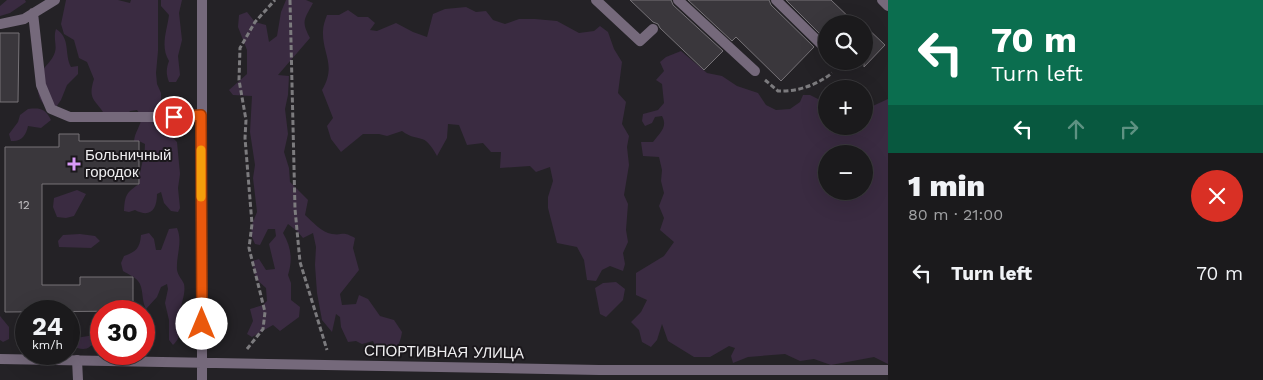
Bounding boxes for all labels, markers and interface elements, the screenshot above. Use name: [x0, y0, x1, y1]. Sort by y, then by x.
map controls: [818, 15, 873, 200]
button: search: [818, 15, 873, 70]
text: 70 m: [991, 19, 1077, 61]
icon: left: [908, 20, 973, 85]
text: Turn left: [991, 61, 1083, 86]
button: +: [818, 80, 873, 135]
pin: [153, 96, 195, 138]
icon: arrive: [160, 103, 188, 131]
icon: left: [1009, 115, 1037, 143]
icon: ahead: [1062, 115, 1090, 143]
icon: right: [1115, 115, 1143, 143]
button: −: [818, 145, 873, 200]
place label: Больничный городок: [85, 146, 171, 181]
marker: Больничный городок: [67, 157, 81, 171]
text: 1 min: [908, 168, 985, 203]
button: close: [1191, 170, 1243, 222]
house number: 12: [18, 198, 30, 212]
text: 80 m · 21:00: [908, 205, 1003, 224]
icon: left: [908, 259, 936, 287]
text: Turn left: [951, 262, 1032, 285]
text: 70 m: [1196, 262, 1243, 285]
position arrow: [175, 297, 227, 349]
speed limit sign: 30: [90, 300, 155, 365]
text: 24: [32, 312, 63, 341]
text: km/h: [32, 338, 63, 352]
street label: СПОРТИВНАЯ УЛИЦА: [364, 342, 524, 362]

